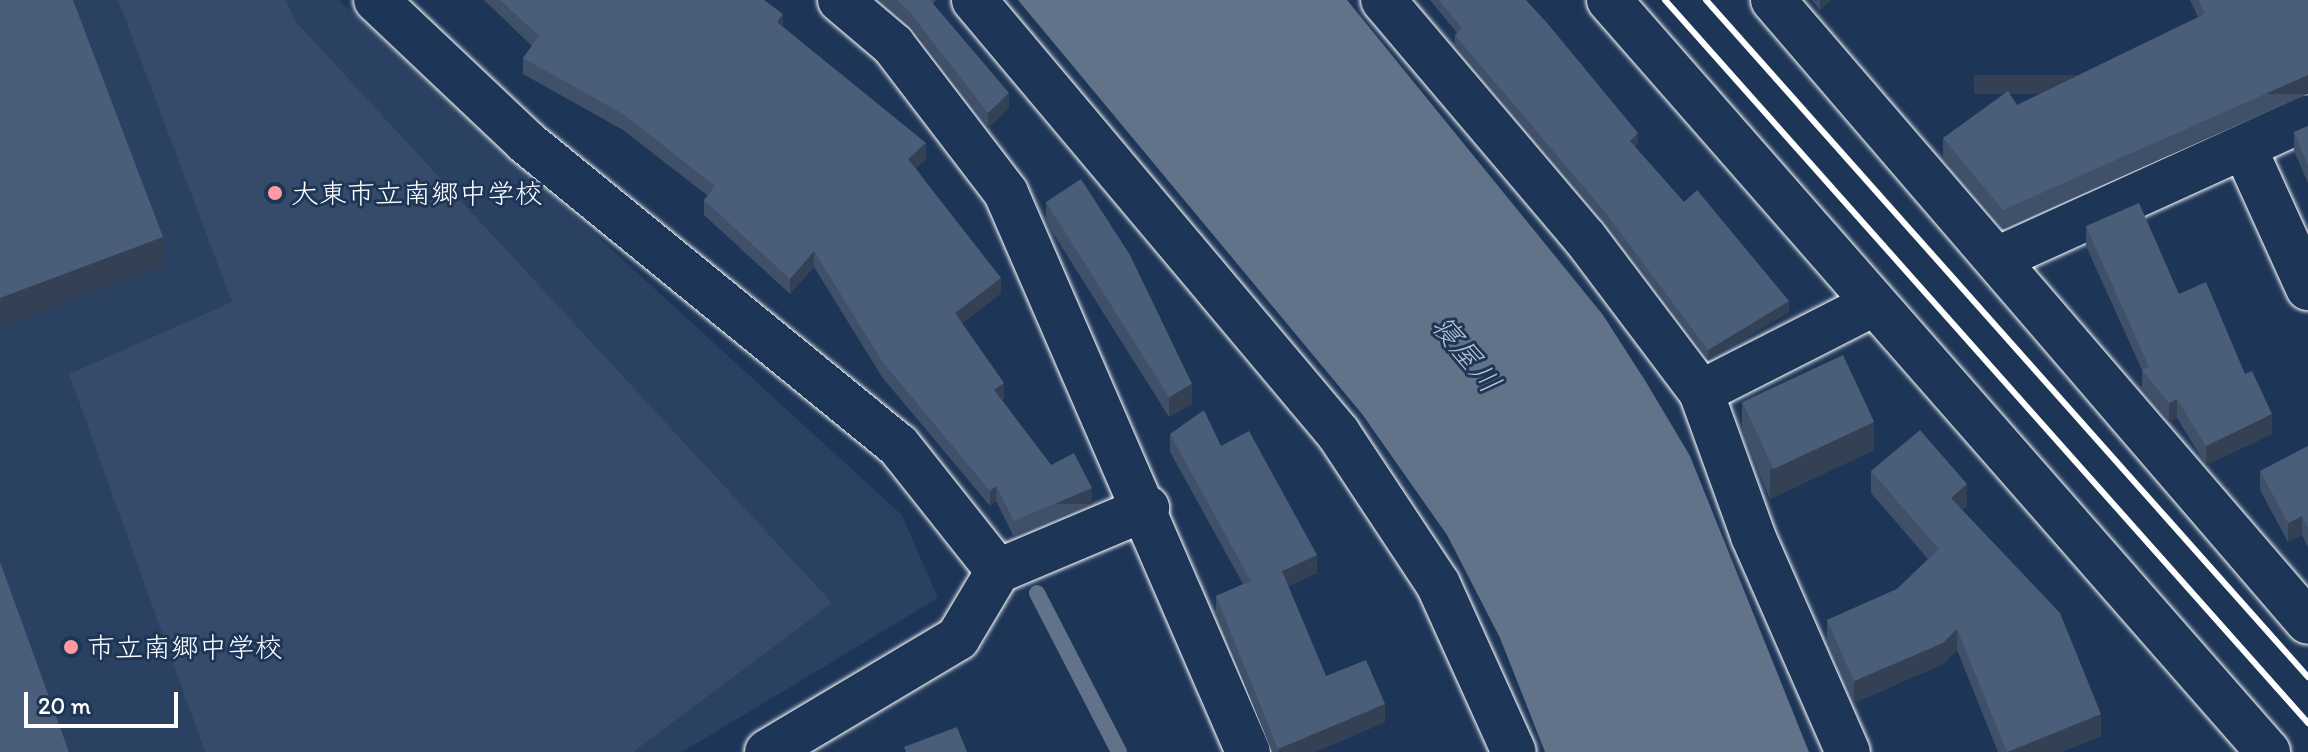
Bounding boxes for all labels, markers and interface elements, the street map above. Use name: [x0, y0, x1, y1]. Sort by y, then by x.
place label: 大東市立南郷中学校: [291, 176, 543, 210]
marker: 大東市立南郷中学校: [266, 184, 284, 202]
water label: 寝屋川: [1424, 308, 1508, 400]
place label: 市立南郷中学校: [87, 630, 283, 664]
marker: 市立南郷中学校: [62, 638, 80, 656]
scale bar: [28, 676, 182, 726]
text: 20 m: [38, 691, 91, 720]

